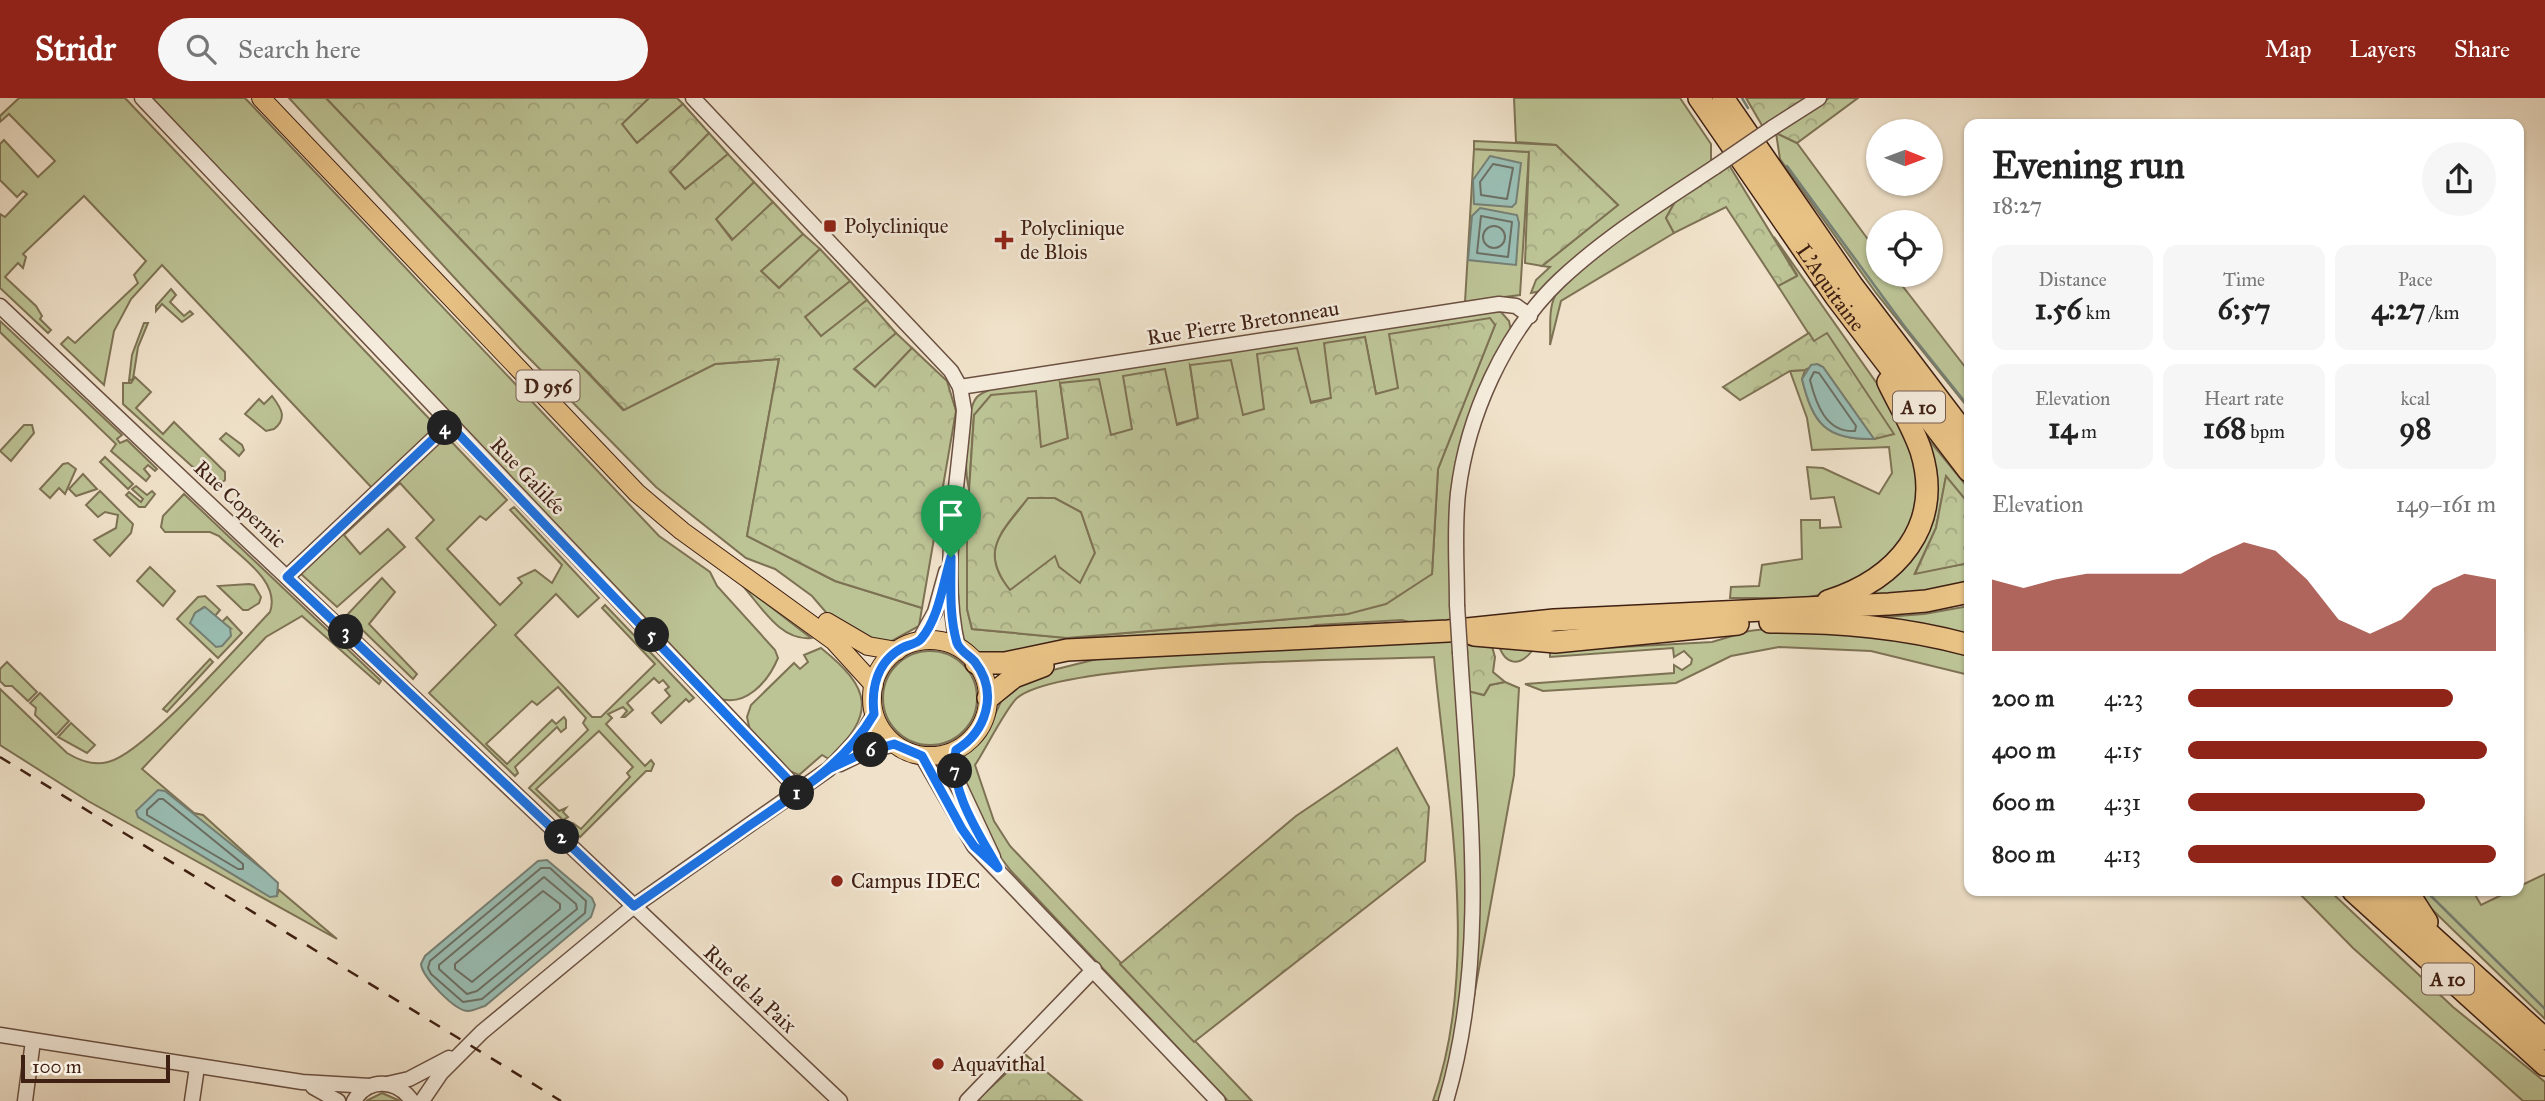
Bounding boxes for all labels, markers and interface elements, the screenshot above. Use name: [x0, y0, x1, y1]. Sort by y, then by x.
search box: [158, 18, 648, 81]
text: Stridr: [35, 29, 116, 69]
icon: search: [182, 30, 220, 68]
text: Search here: [238, 33, 361, 65]
text: Map: [2265, 34, 2312, 64]
text: Layers: [2350, 34, 2416, 64]
text: Share: [2454, 34, 2510, 64]
north arrow: [1866, 119, 1942, 196]
map controls: [1866, 119, 1943, 287]
text: Evening run: [1992, 142, 2185, 188]
button: share: [2422, 142, 2496, 216]
text: 18:27: [1992, 191, 2042, 219]
button: locate: [1866, 210, 1943, 287]
place label: Polyclinique: [844, 213, 949, 239]
place label: Polyclinique de Blois: [1020, 215, 1125, 265]
marker: Polyclinique: [822, 218, 838, 234]
marker: Polyclinique de Blois: [994, 230, 1014, 250]
street label: L'Aquitaine: [1791, 239, 1871, 337]
text: Distance: [2039, 268, 2107, 291]
text: Time: [2223, 268, 2265, 291]
text: Pace: [2398, 268, 2433, 291]
text: 1.56: [2035, 291, 2082, 327]
text: 6:57: [2218, 291, 2270, 327]
text: 4:27: [2371, 291, 2425, 327]
street label: Rue Pierre Bretonneau: [1145, 295, 1341, 351]
text: km: [2082, 301, 2111, 324]
text: /km: [2425, 301, 2459, 324]
road number: D 956: [516, 370, 580, 402]
text: Elevation: [2035, 387, 2110, 410]
text: Heart rate: [2204, 387, 2284, 410]
text: kcal: [2400, 387, 2430, 410]
road number: A 10: [1893, 392, 1945, 422]
pin: 4: [428, 410, 462, 446]
text: 14: [2048, 410, 2077, 446]
text: 168: [2203, 410, 2246, 446]
text: 98: [2399, 410, 2431, 446]
text: 4: [439, 416, 450, 439]
text: m: [2077, 420, 2097, 443]
text: bpm: [2246, 420, 2285, 443]
street label: Rue Galilée: [485, 432, 572, 520]
street label: Rue Copernic: [188, 455, 292, 554]
pin: [921, 485, 981, 557]
text: Elevation: [1992, 490, 2083, 518]
text: 149–161 m: [2396, 490, 2496, 518]
icon: arrive: [932, 496, 970, 534]
pin: 3: [328, 614, 364, 650]
pin: 5: [634, 618, 670, 652]
text: 3: [342, 620, 349, 643]
text: 5: [647, 623, 656, 646]
text: 200 m: [1992, 684, 2054, 712]
text: 4:23: [2104, 684, 2143, 712]
pin: 6: [854, 732, 888, 768]
text: 400 m: [1992, 736, 2056, 764]
text: 4:15: [2104, 736, 2142, 764]
text: 6: [866, 738, 875, 761]
pin: 7: [937, 754, 972, 788]
text: 7: [949, 759, 960, 782]
pin: 1: [780, 776, 814, 810]
text: 1: [793, 781, 800, 804]
text: 600 m: [1992, 788, 2055, 816]
text: 4:31: [2104, 788, 2141, 816]
pin: 2: [544, 820, 580, 854]
text: 2: [557, 825, 566, 848]
text: 800 m: [1992, 840, 2055, 868]
text: 4:13: [2104, 840, 2141, 868]
place label: Campus IDEC: [851, 868, 980, 894]
marker: Campus IDEC: [829, 873, 845, 889]
street label: Rue de la Paix: [698, 939, 802, 1039]
road number: A 10: [2422, 964, 2474, 995]
place label: Aquavithal: [951, 1051, 1046, 1077]
scale bar: [21, 1052, 170, 1084]
text: 100 m: [32, 1055, 82, 1078]
marker: Aquavithal: [930, 1056, 946, 1072]

